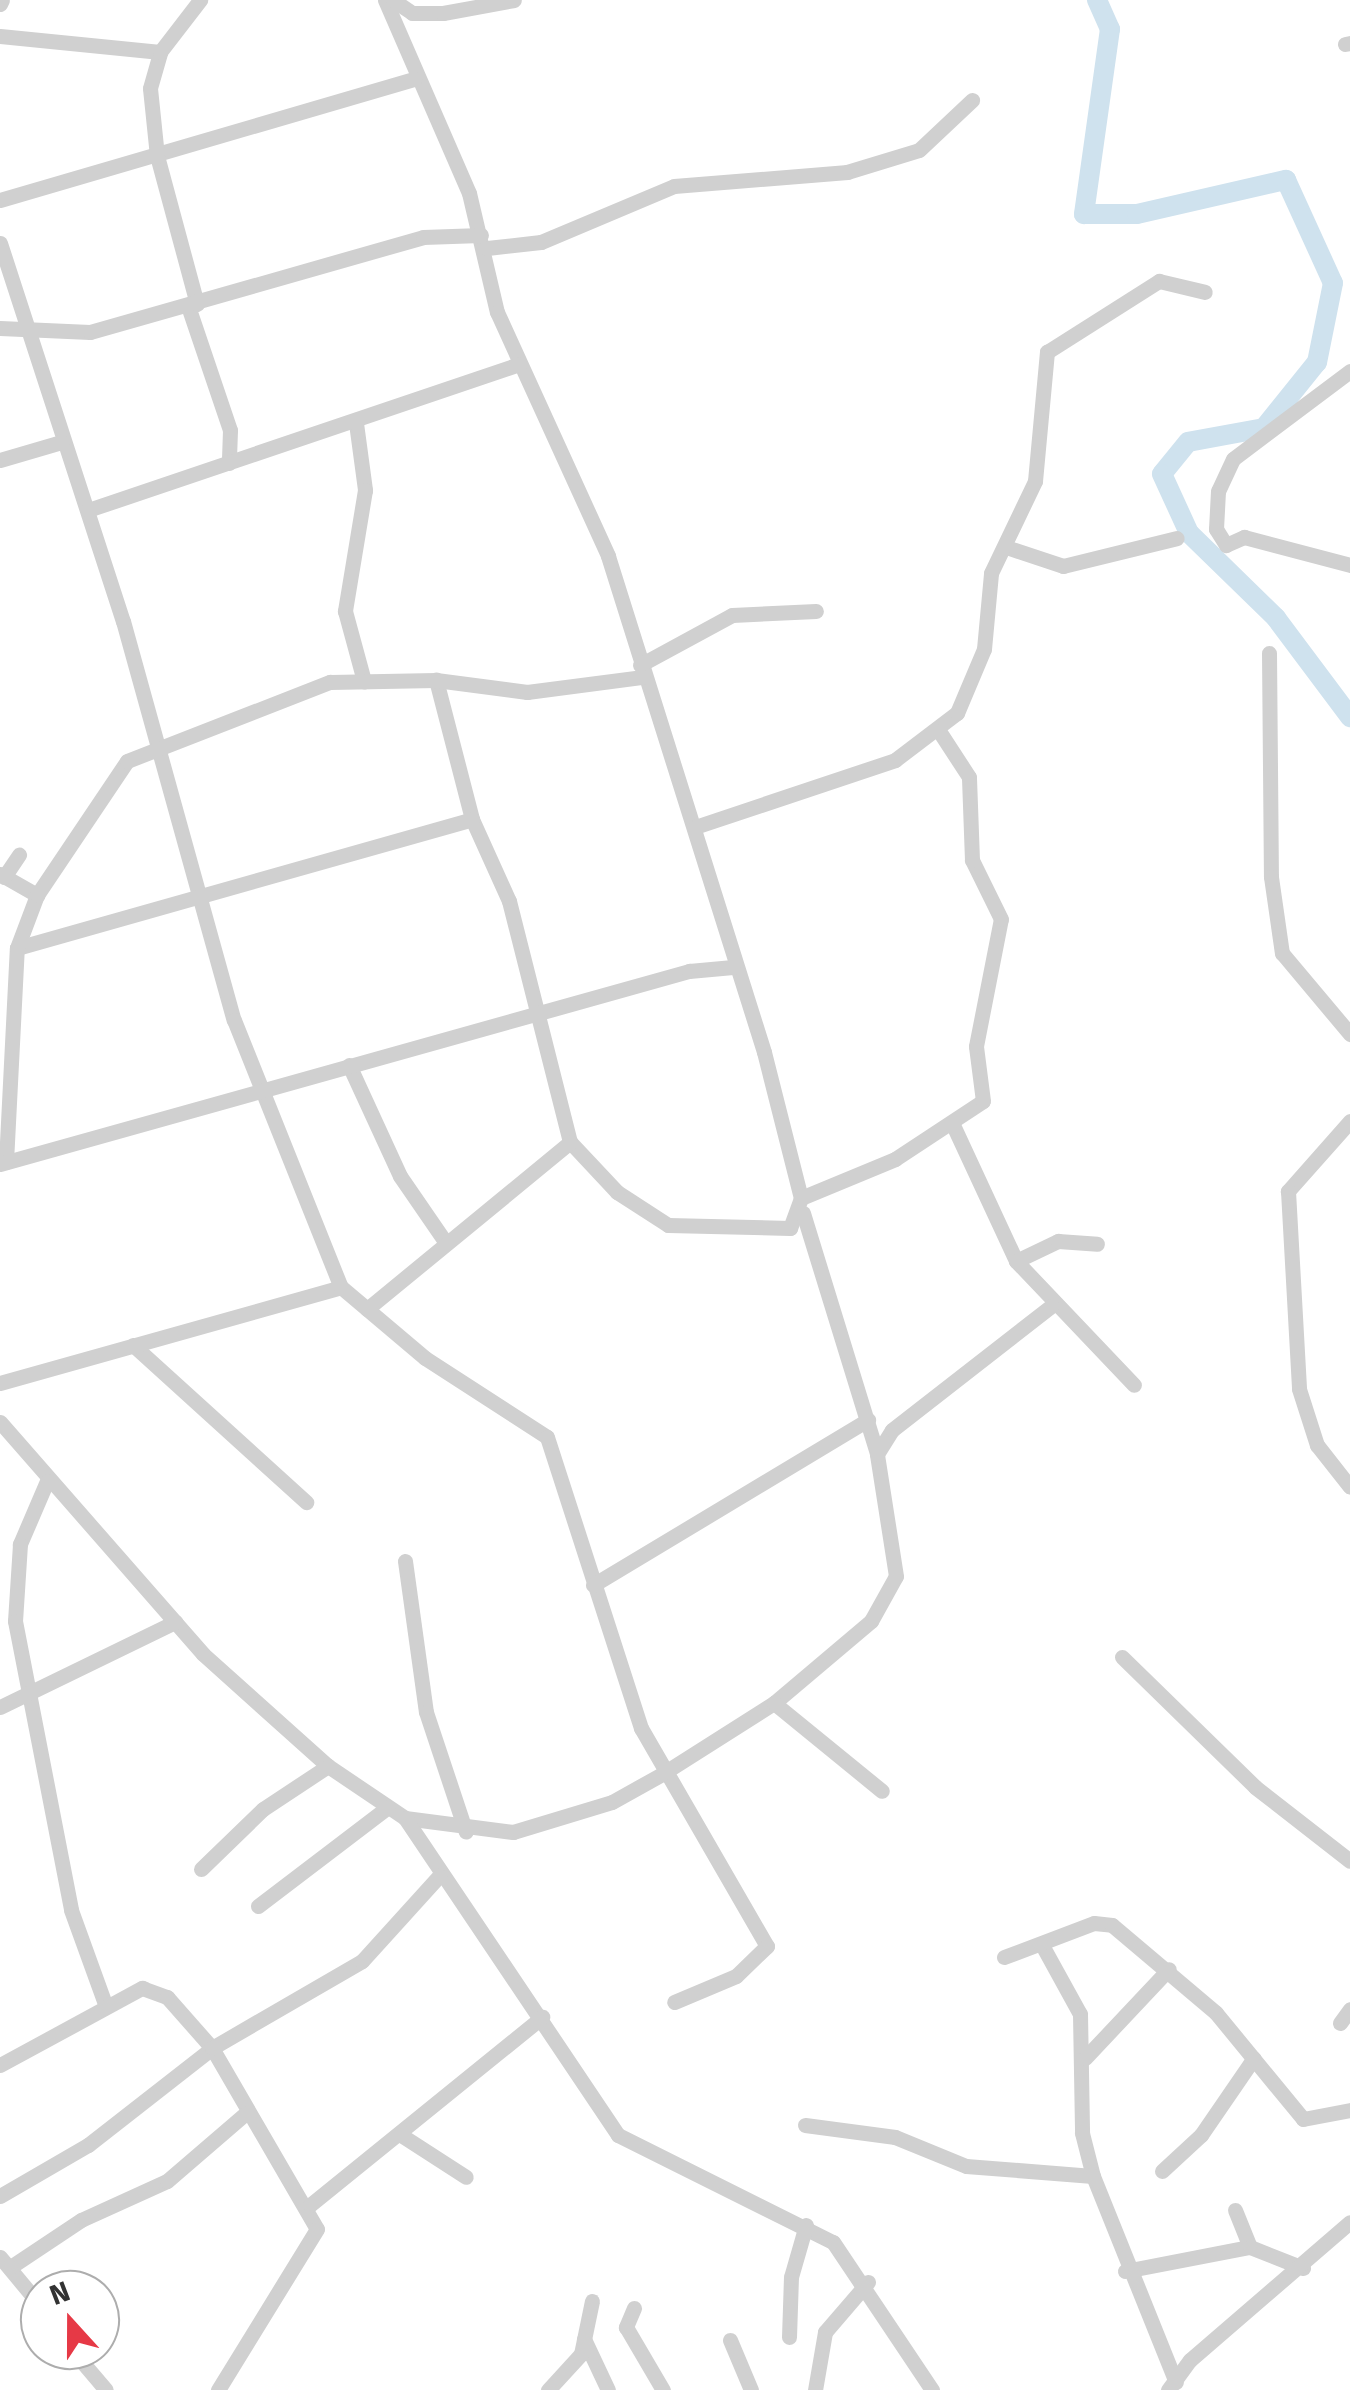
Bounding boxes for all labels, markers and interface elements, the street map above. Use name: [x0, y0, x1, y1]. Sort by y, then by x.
north arrow: [20, 2270, 120, 2370]
text: N: [45, 2275, 74, 2312]

